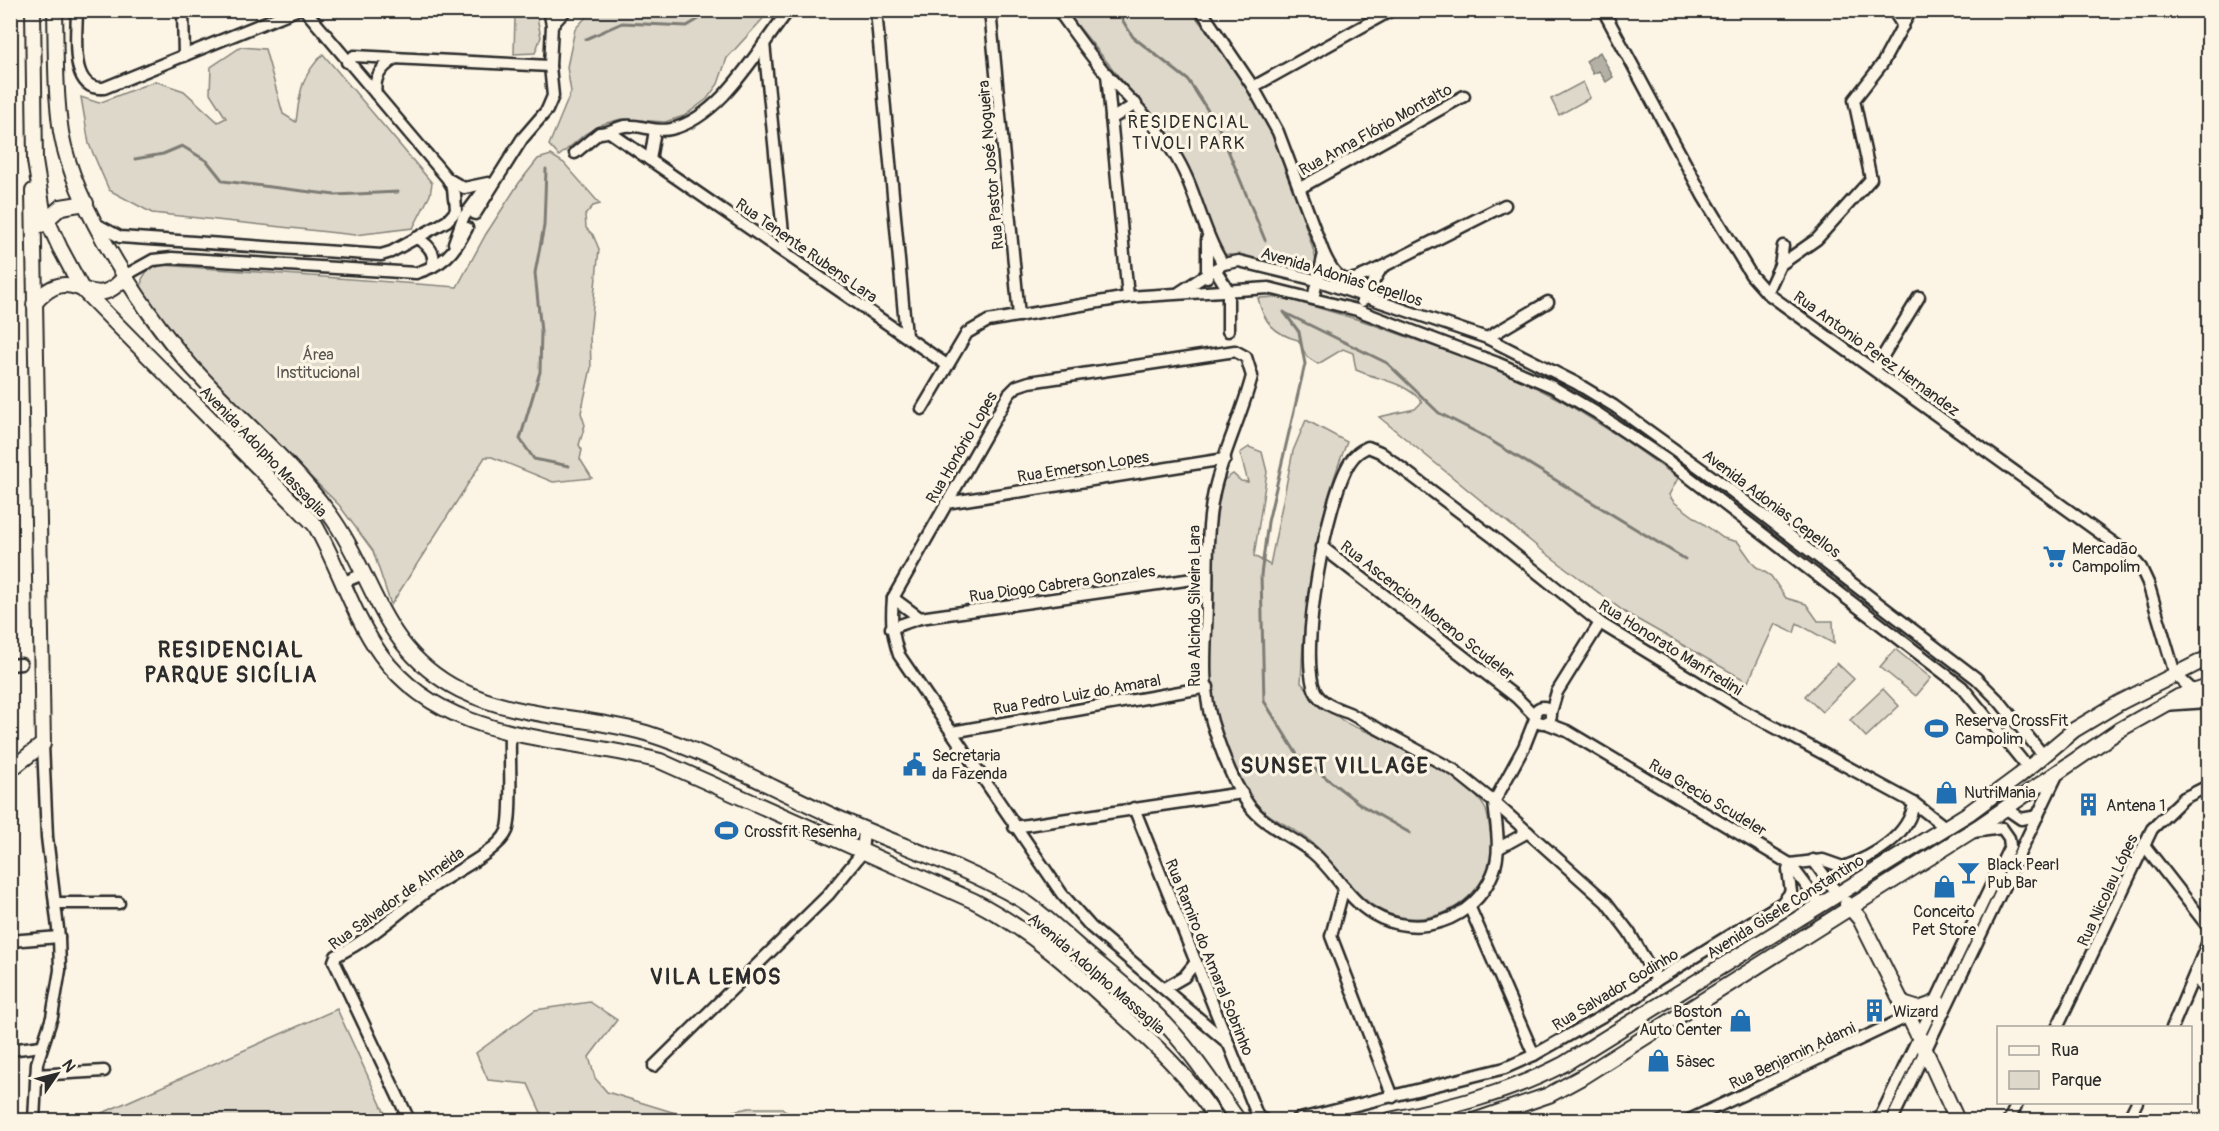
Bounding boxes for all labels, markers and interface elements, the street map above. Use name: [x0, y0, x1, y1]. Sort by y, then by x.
street label: Rua Pastor José Nogueira: [974, 79, 1008, 250]
street label: Rua Anna Flório Montalto: [1295, 79, 1456, 180]
district label: RESIDENCIAL TIVOLI PARK: [1127, 111, 1251, 155]
street label: Rua Tenente Rubens Lara: [732, 194, 881, 307]
street label: Avenida Adonias Cepellos: [1259, 243, 1425, 311]
street label: Rua Antonio Perez Hernandez: [1789, 287, 1963, 421]
park label: Área Institucional: [276, 345, 360, 383]
street label: Avenida Adolpho Massaglia: [195, 382, 331, 522]
street label: Rua Honório Lopes: [922, 388, 1002, 507]
street label: Avenida Adonias Cepellos: [1698, 445, 1844, 562]
street label: Rua Emerson Lopes: [1016, 447, 1150, 487]
street label: Rua Alcindo Silveira Lara: [1185, 525, 1205, 687]
street label: Rua Ascencion Moreno Scudeler: [1336, 536, 1519, 685]
place label: Mercadão Campolim: [2072, 539, 2140, 577]
supermarket icon: Mercadão Campolim: [2041, 544, 2067, 570]
street label: Rua Diogo Cabrera Gonzales: [968, 561, 1156, 607]
street label: Rua Honorato Manfredini: [1595, 595, 1746, 700]
district label: RESIDENCIAL PARQUE SICÍLIA: [144, 636, 318, 689]
street label: Rua Pedro Luiz do Amaral: [992, 670, 1163, 720]
place label: Reserva CrossFit Campolim: [1955, 711, 2069, 749]
sports icon: Reserva CrossFit Campolim: [1924, 716, 1950, 742]
place label: Secretaria da Fazenda: [932, 746, 1007, 784]
public building icon: Secretaria da Fazenda: [901, 751, 927, 777]
district label: SUNSET VILLAGE: [1240, 752, 1430, 780]
street label: Rua Grecio Scudeler: [1645, 755, 1770, 841]
shop icon: NutriMania: [1933, 779, 1959, 805]
place label: NutriMania: [1964, 783, 2036, 803]
building icon: Antena 1: [2075, 792, 2101, 818]
place label: Antena 1: [2106, 796, 2166, 816]
sports icon: Crossfit Resenha: [713, 818, 739, 844]
place label: Crossfit Resenha: [744, 822, 857, 842]
street label: Rua Nicolau Lópes: [2073, 831, 2143, 950]
street label: Rua Salvador de Almeida: [325, 843, 468, 955]
street label: Avenida Gisele Constantino: [1703, 850, 1868, 964]
place label: Black Pearl Pub Bar: [1987, 855, 2059, 893]
street label: Rua Ramiro do Amaral Sobrinho: [1160, 856, 1258, 1059]
bar icon: Black Pearl Pub Bar: [1956, 860, 1982, 886]
shop icon: Conceito Pet Store: [1931, 873, 1957, 899]
place label: Conceito Pet Store: [1912, 902, 1976, 940]
street label: Avenida Adolpho Massaglia: [1024, 909, 1169, 1039]
street label: Rua Salvador Godinho: [1549, 944, 1683, 1035]
district label: VILA LEMOS: [650, 963, 782, 991]
building icon: Wizard: [1862, 998, 1888, 1024]
place label: Boston Auto Center: [1639, 1002, 1722, 1040]
place label: Wizard: [1893, 1002, 1939, 1022]
shop icon: Boston Auto Center: [1727, 1007, 1753, 1033]
street label: Rua Benjamin Adami: [1726, 1018, 1859, 1094]
legend: [1997, 1026, 2192, 1104]
text: Rua: [2051, 1039, 2079, 1062]
north arrow: [27, 1044, 87, 1104]
shop icon: 5àsec: [1645, 1048, 1671, 1074]
place label: 5àsec: [1676, 1052, 1715, 1072]
text: N: [57, 1056, 80, 1076]
text: Parque: [2051, 1069, 2101, 1092]

